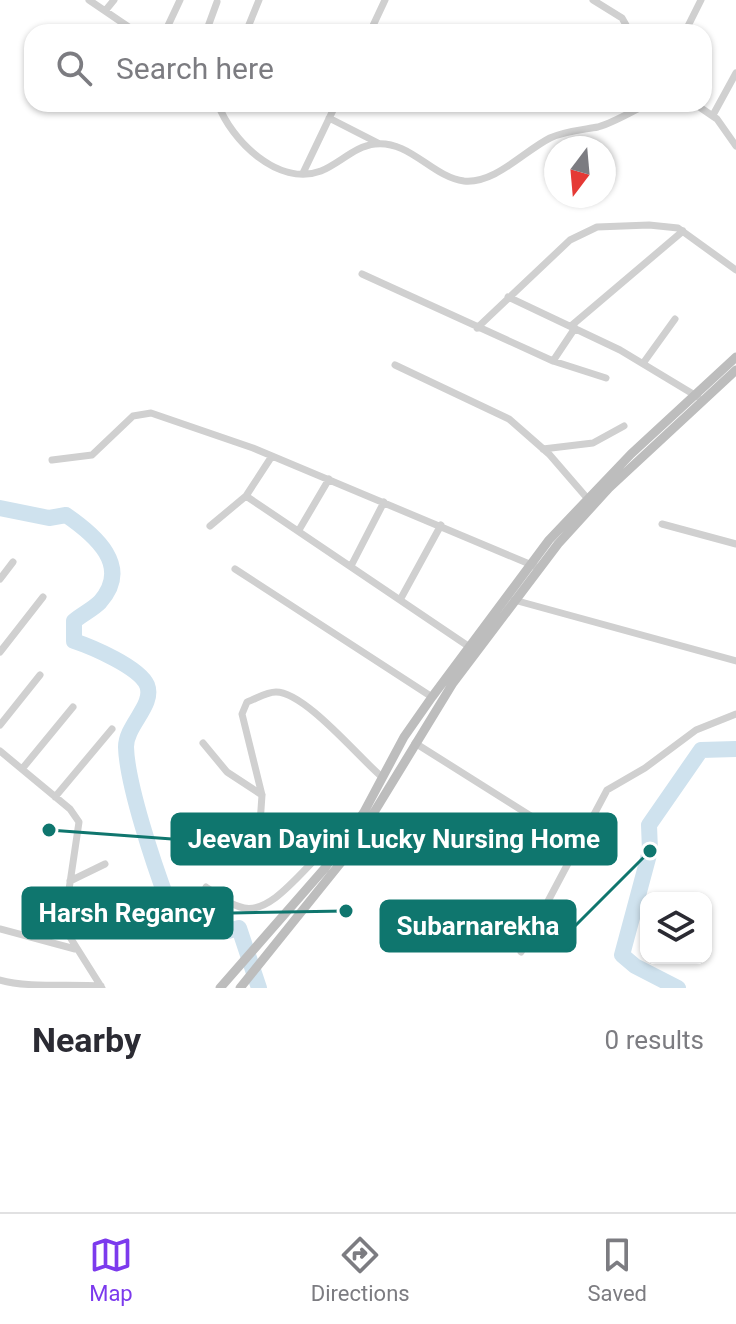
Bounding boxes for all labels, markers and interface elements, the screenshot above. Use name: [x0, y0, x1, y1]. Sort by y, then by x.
search box: [24, 24, 712, 112]
icon: search: [52, 46, 96, 90]
text: Search here: [116, 51, 274, 86]
north arrow: [544, 136, 616, 208]
callout: Jeevan Dayini Lucky Nursing Home: [172, 814, 616, 864]
text: Jeevan Dayini Lucky Nursing Home: [188, 824, 600, 854]
callout: Harsh Regancy: [23, 888, 232, 938]
map controls: [640, 892, 712, 964]
button: layers: [640, 892, 712, 964]
text: Harsh Regancy: [39, 898, 216, 928]
callout: Subarnarekha: [381, 901, 575, 951]
text: Subarnarekha: [397, 911, 559, 941]
text: Nearby: [32, 1020, 141, 1060]
text: 0 results: [605, 1025, 704, 1055]
tab: Map: [89, 1233, 133, 1306]
tab: Directions: [311, 1233, 410, 1306]
tab: Saved: [588, 1233, 647, 1306]

